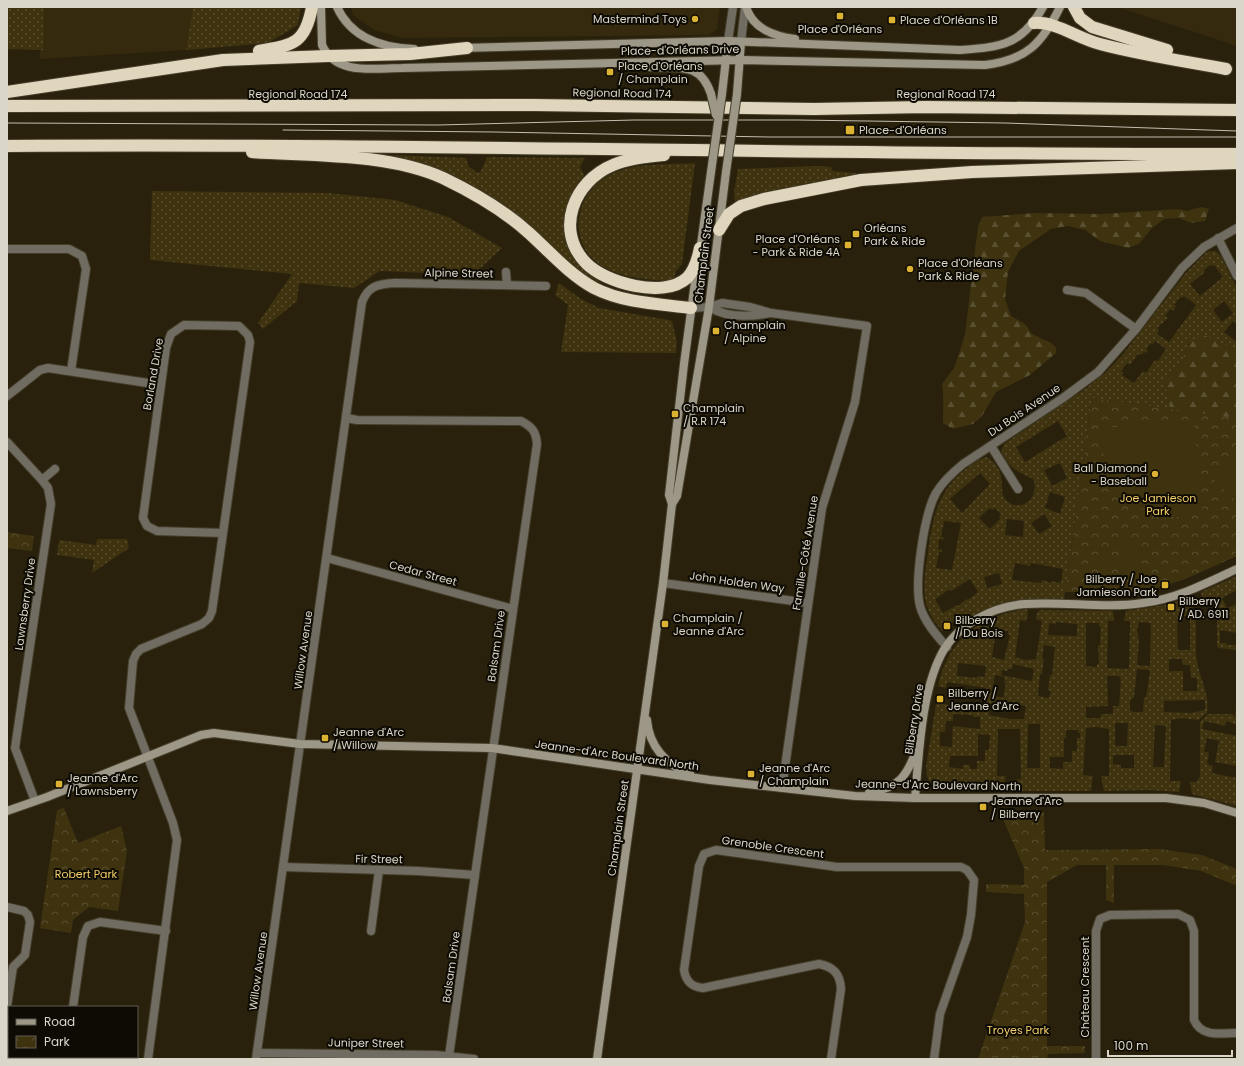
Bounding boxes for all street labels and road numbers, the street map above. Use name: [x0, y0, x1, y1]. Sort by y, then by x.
street label: Place-d'Orléans Drive: [621, 41, 739, 59]
street label: Regional Road 174: [572, 84, 672, 102]
street label: Regional Road 174: [249, 86, 347, 102]
street label: Regional Road 174: [897, 86, 995, 102]
street label: Champlain Street: [690, 206, 718, 304]
street label: Alpine Street: [424, 264, 494, 282]
street label: Borland Drive: [139, 336, 167, 411]
street label: Du Bois Avenue: [985, 380, 1064, 440]
street label: Famille-Côté Avenue: [788, 494, 822, 611]
street label: Cedar Street: [387, 556, 459, 590]
street label: Lawnsberry Drive: [11, 557, 39, 651]
street label: John Holden Way: [688, 567, 786, 597]
street label: Balsam Drive: [483, 609, 509, 683]
street label: Willow Avenue: [290, 610, 316, 690]
street label: Bilberry Drive: [901, 682, 928, 755]
street label: Jeanne-d'Arc Boulevard North: [534, 736, 700, 774]
street label: Jeanne-d'Arc Boulevard North: [855, 776, 1021, 794]
street label: Champlain Street: [603, 779, 633, 877]
street label: Grenoble Crescent: [721, 832, 825, 862]
street label: Fir Street: [355, 851, 403, 867]
street label: Balsam Drive: [438, 930, 464, 1004]
street label: Willow Avenue: [245, 931, 271, 1011]
street label: Château Crescent: [1077, 937, 1093, 1037]
street label: Juniper Street: [328, 1034, 404, 1052]

